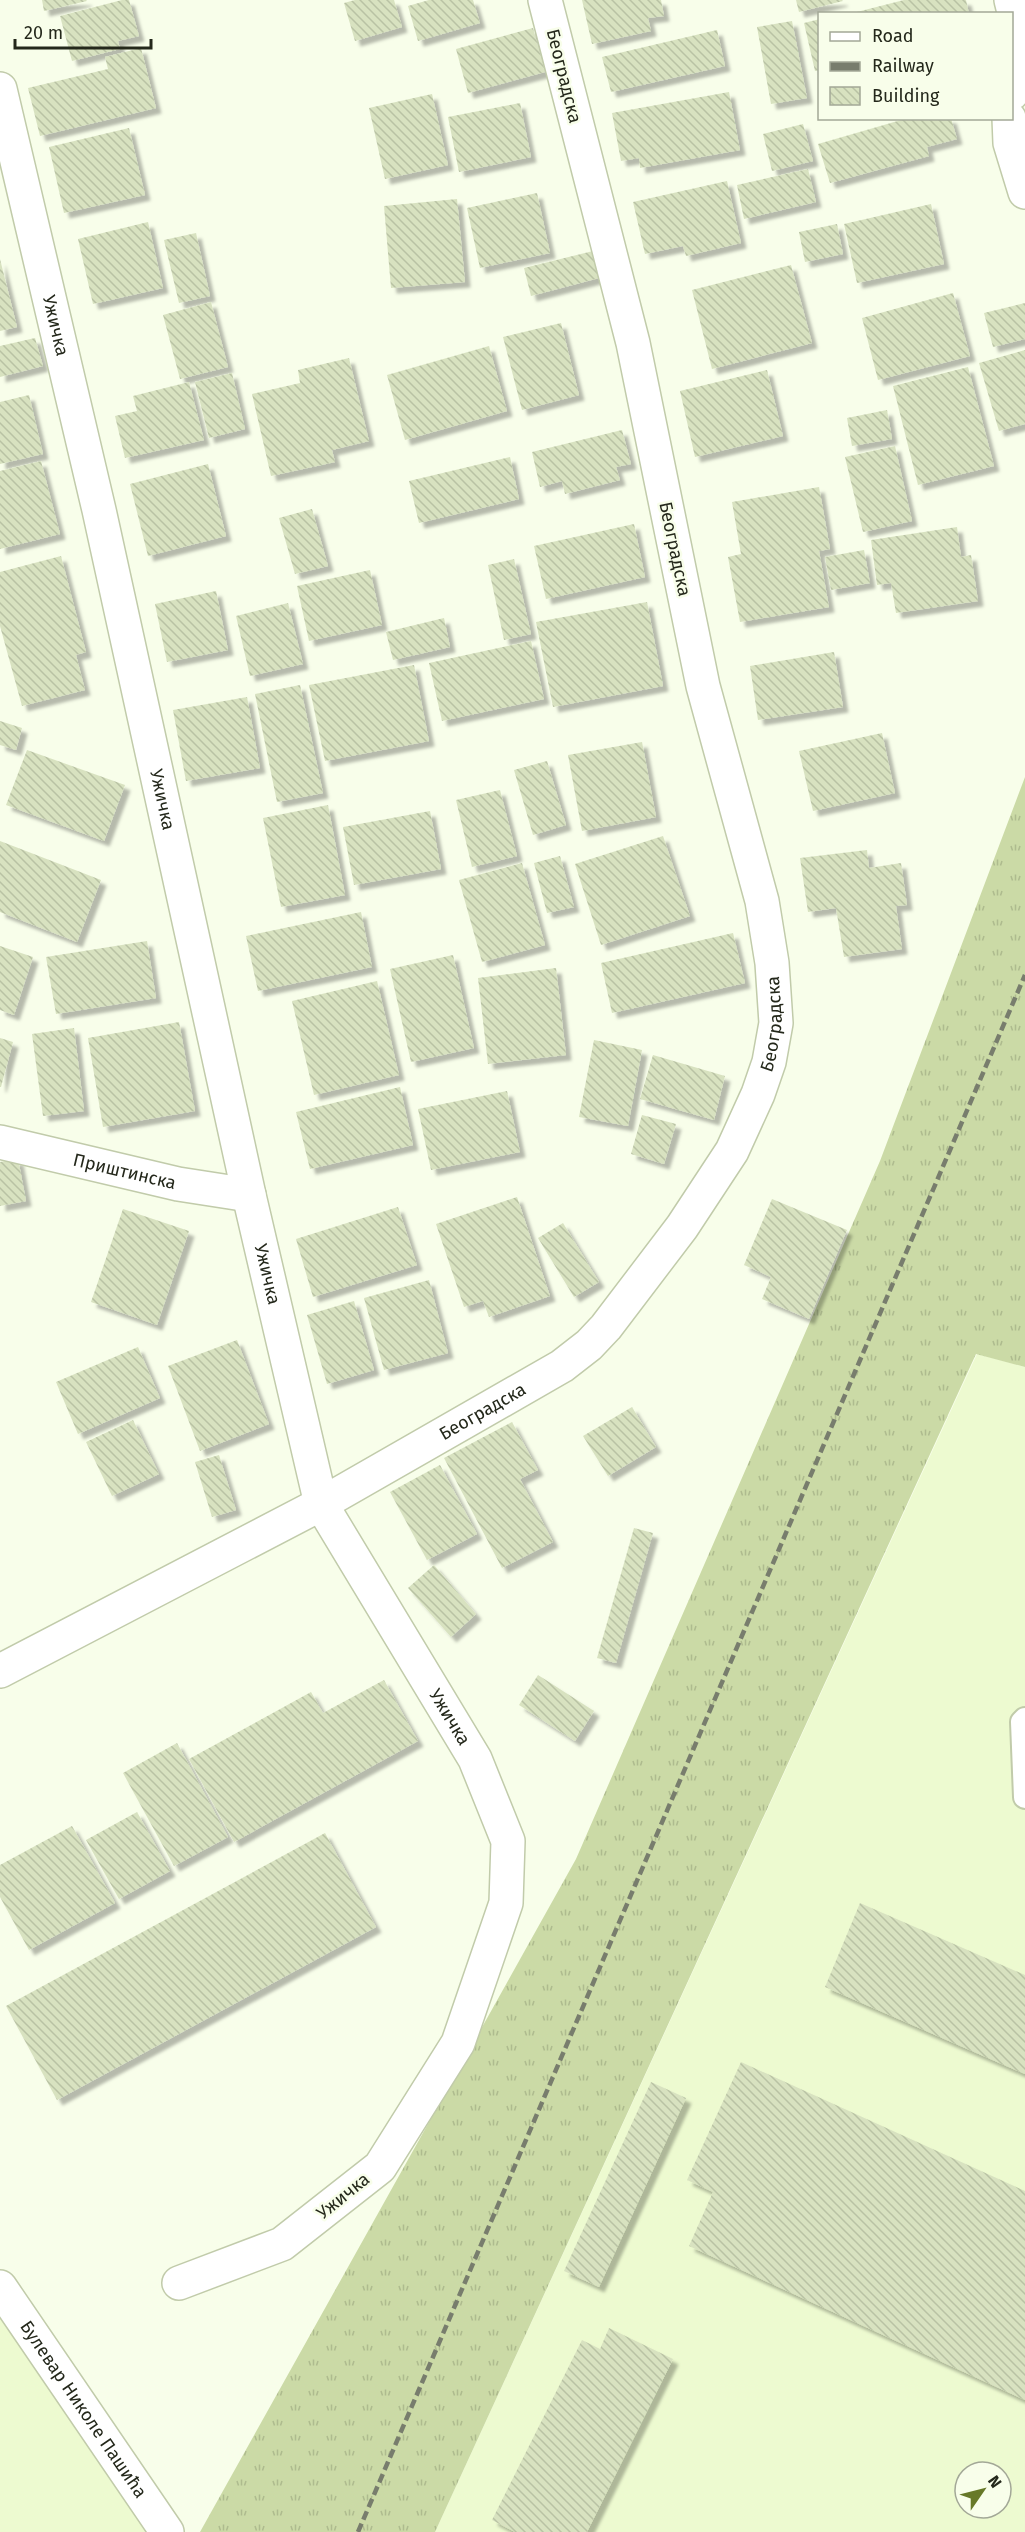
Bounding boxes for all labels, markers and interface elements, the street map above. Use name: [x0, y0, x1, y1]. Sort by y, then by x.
scale bar: [15, 12, 152, 50]
legend: [818, 12, 1013, 120]
text: 20 m: [24, 22, 63, 44]
text: Road: [872, 25, 914, 47]
street label: Београдска: [542, 27, 586, 125]
text: Railway: [872, 55, 934, 77]
text: Building: [872, 85, 940, 107]
street label: Ужичка: [38, 293, 73, 358]
street label: Београдска: [654, 500, 696, 598]
street label: Ужичка: [145, 767, 180, 832]
street label: Београдска: [755, 975, 787, 1075]
street label: Приштинска: [71, 1149, 178, 1194]
street label: Ужичка: [250, 1242, 285, 1307]
street label: Београдска: [435, 1378, 530, 1445]
street label: Ужичка: [424, 1685, 475, 1749]
street label: Ужичка: [312, 2168, 374, 2224]
street label: Булевар Николе Пашића: [15, 2317, 151, 2502]
north arrow: [953, 2460, 1013, 2520]
text: N: [984, 2472, 1006, 2491]

